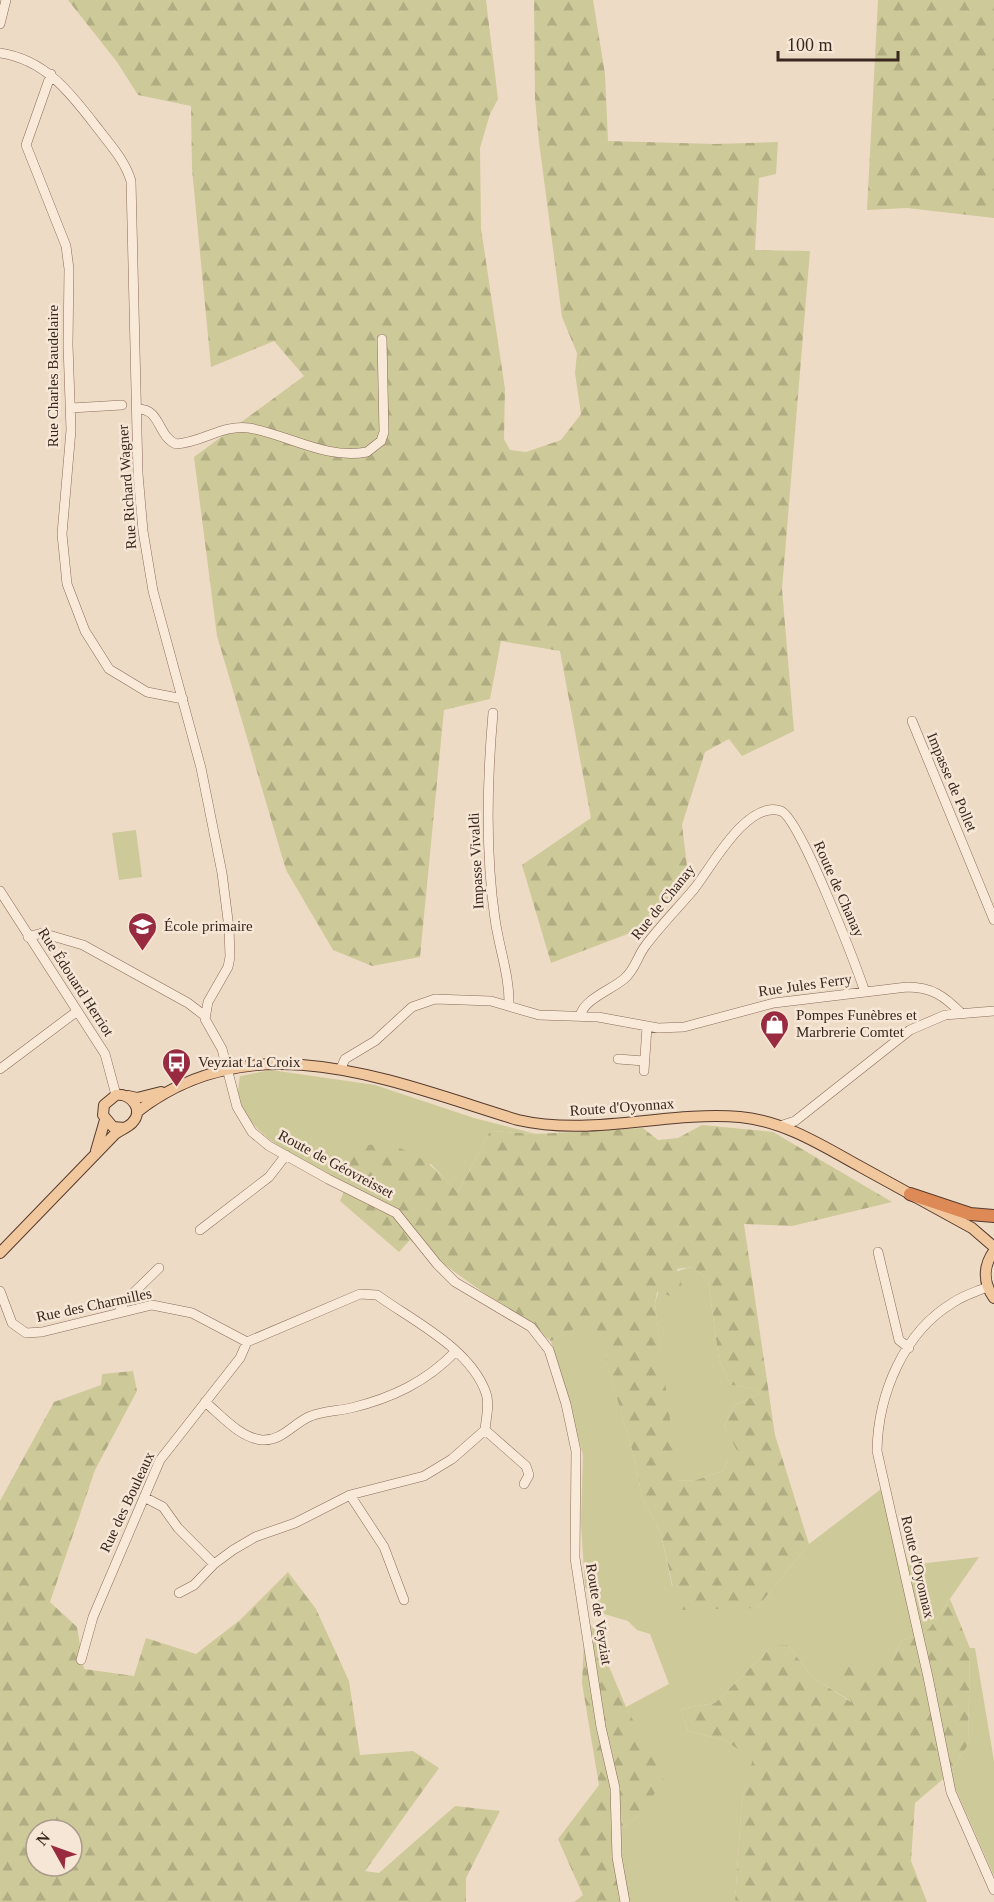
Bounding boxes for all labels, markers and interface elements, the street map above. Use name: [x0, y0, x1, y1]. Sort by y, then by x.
scale bar: [778, 24, 898, 62]
text: 100 m: [787, 35, 833, 55]
street label: Rue Charles Baudelaire: [45, 304, 61, 447]
street label: Rue Richard Wagner: [115, 424, 139, 550]
street label: Impasse de Pollet: [924, 730, 980, 835]
street label: Impasse Vivaldi: [465, 812, 487, 910]
street label: Route de Chanay: [811, 839, 868, 940]
street label: Rue de Chanay: [628, 861, 698, 943]
school or university icon: École primaire: [127, 910, 159, 952]
place label: École primaire: [164, 918, 253, 934]
street label: Rue Édouard Herriot: [35, 925, 117, 1040]
street label: Rue Jules Ferry: [757, 970, 853, 999]
place label: Pompes Funèbres et Marbrerie Comtet: [796, 1007, 918, 1040]
shop icon: Pompes Funèbres et Marbrerie Comtet: [759, 1008, 791, 1050]
bus stop icon: Veyziat La Croix: [161, 1046, 193, 1088]
place label: Veyziat La Croix: [198, 1054, 301, 1070]
street label: Route d'Oyonnax: [569, 1095, 675, 1119]
street label: Route de Géovreisset: [276, 1127, 397, 1202]
street label: Rue des Charmilles: [35, 1285, 153, 1325]
street label: Rue des Bouleaux: [97, 1449, 158, 1555]
street label: Route d'Oyonnax: [898, 1514, 938, 1620]
street label: Route de Veyziat: [583, 1562, 615, 1667]
north arrow: [24, 1818, 84, 1878]
text: N: [33, 1828, 53, 1849]

